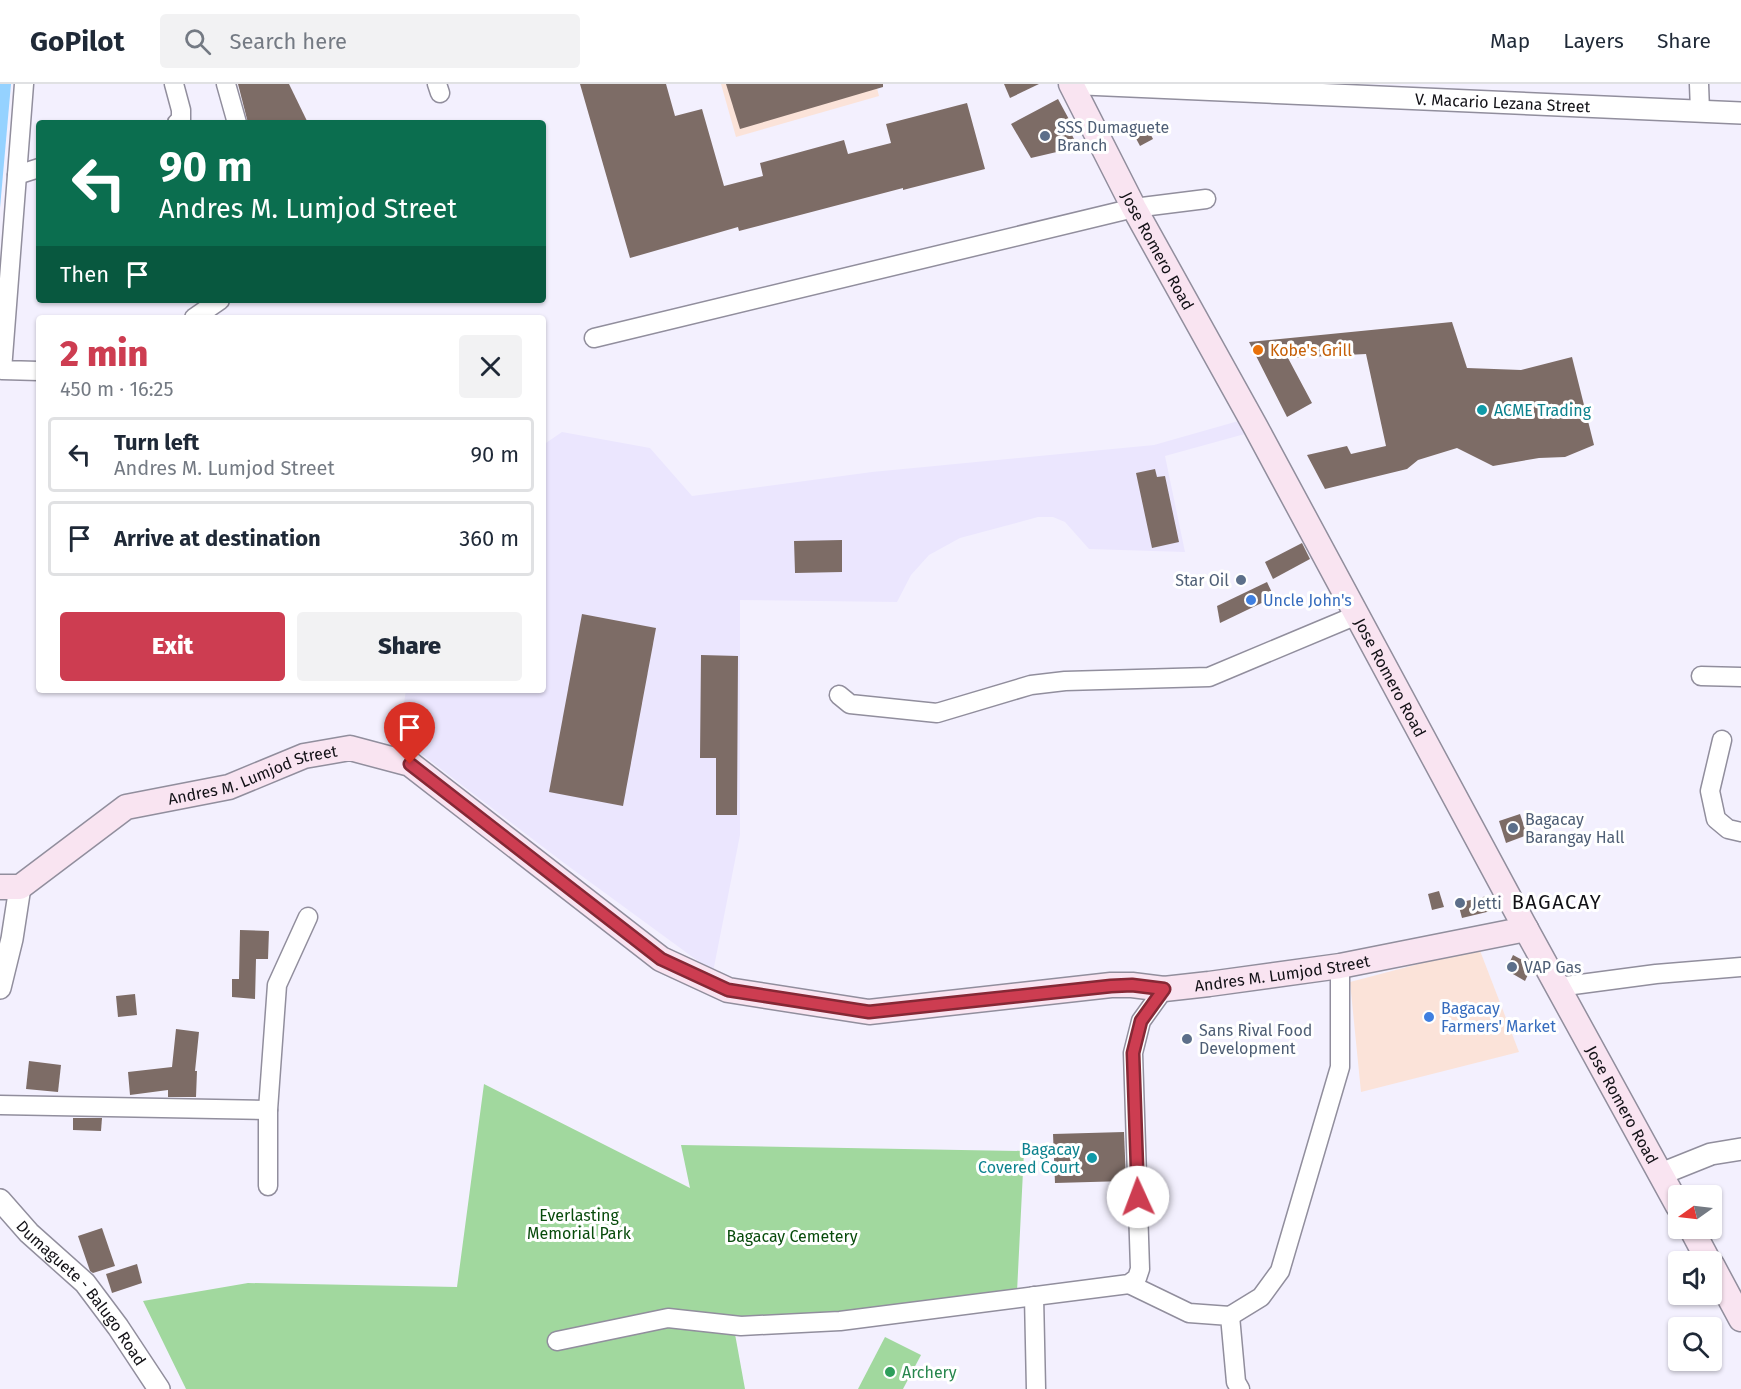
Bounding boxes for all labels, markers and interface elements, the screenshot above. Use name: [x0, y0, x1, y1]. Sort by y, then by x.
search box: [160, 14, 580, 68]
text: GoPilot: [30, 25, 124, 58]
icon: search: [181, 25, 214, 58]
text: Search here: [229, 28, 347, 55]
text: Map: [1490, 28, 1530, 54]
text: Layers: [1563, 28, 1624, 54]
text: Share: [1657, 28, 1711, 54]
street label: V. Macario Lezana Street: [1415, 90, 1591, 116]
place label: SSS Dumaguete Branch: [1057, 118, 1169, 155]
marker: SSS Dumaguete Branch: [1038, 129, 1052, 143]
text: 90 m: [159, 142, 253, 192]
icon: left: [60, 144, 138, 222]
street label: Jose Romero Road: [1117, 189, 1198, 313]
text: Andres M. Lumjod Street: [159, 193, 457, 225]
icon: arrive: [121, 258, 154, 291]
text: Then: [60, 261, 109, 288]
text: 2 min: [60, 332, 148, 376]
button: close: [459, 335, 522, 398]
place label: Kobe's Grill: [1270, 341, 1352, 360]
marker: Kobe's Grill: [1251, 343, 1265, 357]
text: 450 m · 16:25: [60, 377, 174, 401]
place label: ACME Trading: [1494, 401, 1592, 420]
marker: ACME Trading: [1475, 403, 1489, 417]
text: Turn left: [114, 429, 199, 456]
icon: left: [63, 438, 96, 471]
text: 90 m: [470, 441, 519, 468]
text: Andres M. Lumjod Street: [114, 456, 335, 480]
icon: arrive: [63, 522, 96, 555]
text: Arrive at destination: [114, 525, 321, 552]
text: 360 m: [459, 525, 519, 552]
place label: Star Oil: [1175, 571, 1229, 590]
marker: Star Oil: [1234, 573, 1248, 587]
place label: Uncle John's: [1263, 591, 1352, 610]
marker: Uncle John's: [1244, 593, 1258, 607]
button: Exit: [60, 612, 285, 681]
button: Share: [297, 612, 522, 681]
street label: Jose Romero Road: [1350, 615, 1430, 740]
pin: [384, 702, 435, 764]
icon: arrive: [393, 711, 426, 744]
street label: Andres M. Lumjod Street: [166, 741, 339, 809]
place label: Bagacay Barangay Hall: [1525, 810, 1625, 847]
marker: Bagacay Barangay Hall: [1506, 821, 1520, 835]
district label: BAGACAY: [1512, 890, 1602, 914]
place label: Jetti: [1472, 894, 1502, 913]
marker: Jetti: [1453, 896, 1467, 910]
street label: Andres M. Lumjod Street: [1194, 951, 1372, 996]
place label: VAP Gas: [1524, 958, 1582, 977]
marker: VAP Gas: [1505, 960, 1519, 974]
place label: Bagacay Farmers' Market: [1441, 999, 1556, 1036]
marker: Bagacay Farmers' Market: [1422, 1010, 1436, 1024]
place label: Sans Rival Food Development: [1199, 1021, 1312, 1058]
marker: Sans Rival Food Development: [1180, 1032, 1194, 1046]
street label: Jose Romero Road: [1582, 1042, 1662, 1167]
place label: Bagacay Covered Court: [978, 1140, 1080, 1177]
marker: Bagacay Covered Court: [1085, 1151, 1099, 1165]
position arrow: [1106, 1165, 1170, 1229]
north arrow: [1668, 1185, 1722, 1239]
map controls: [1668, 1185, 1722, 1371]
park label: Everlasting Memorial Park: [527, 1206, 632, 1243]
street label: Dumaguete - Balugo Road: [12, 1216, 150, 1369]
park label: Bagacay Cemetery: [726, 1227, 858, 1246]
button: sound: [1668, 1251, 1722, 1305]
button: search: [1668, 1317, 1722, 1371]
place label: Archery: [902, 1363, 957, 1382]
marker: Archery: [883, 1365, 897, 1379]

